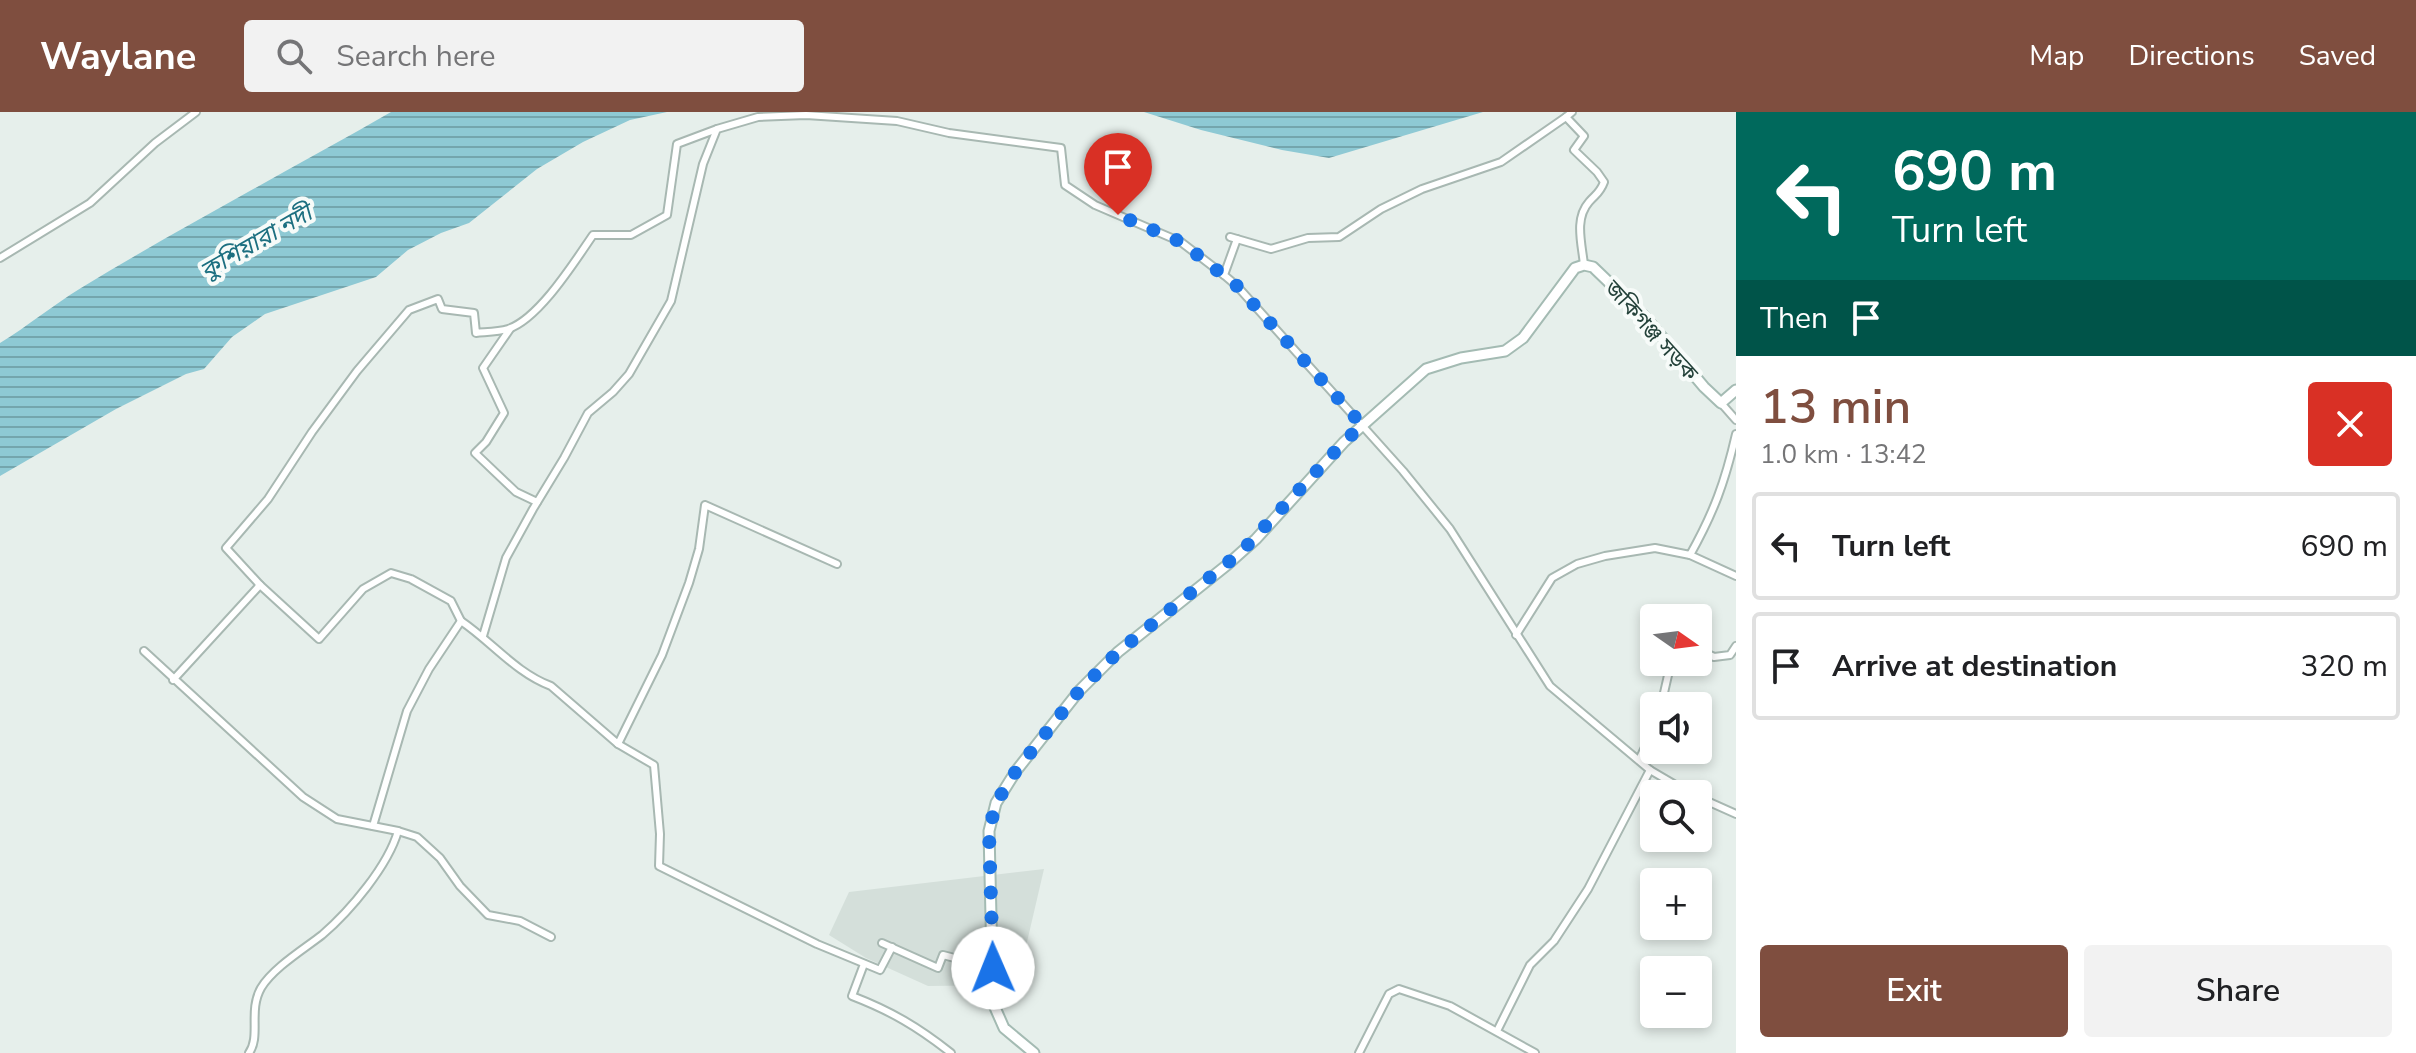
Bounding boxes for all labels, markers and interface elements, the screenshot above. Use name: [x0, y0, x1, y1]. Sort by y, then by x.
search box: [244, 20, 804, 92]
text: Waylane: [40, 31, 196, 82]
icon: search: [272, 34, 316, 78]
text: Search here: [336, 36, 495, 77]
text: Map: [2029, 37, 2084, 75]
text: Directions: [2128, 37, 2255, 75]
text: Saved: [2299, 37, 2376, 75]
pin: [1084, 133, 1152, 215]
text: 690 m: [1892, 133, 2057, 210]
icon: left: [1760, 144, 1864, 248]
icon: arrive: [1096, 145, 1140, 189]
water label: কুশিয়ারা নদী: [194, 195, 322, 287]
text: Turn left: [1892, 206, 2027, 255]
street label: জকিগঞ্জ সড়ক: [1597, 273, 1705, 388]
icon: arrive: [1844, 296, 1888, 340]
text: Then: [1760, 298, 1828, 339]
text: 13 min: [1760, 374, 1911, 440]
button: close: [2308, 382, 2392, 466]
text: 1.0 km · 13:42: [1760, 437, 1927, 472]
icon: left: [1764, 524, 1808, 568]
text: Turn left: [1832, 526, 1950, 567]
text: 690 m: [2301, 526, 2388, 567]
north arrow: [1640, 604, 1712, 676]
map controls: [1640, 604, 1712, 1028]
icon: arrive: [1764, 644, 1808, 688]
text: Arrive at destination: [1832, 646, 2117, 687]
text: 320 m: [2301, 646, 2388, 687]
button: sound: [1640, 692, 1712, 764]
button: search: [1640, 780, 1712, 852]
button: +: [1640, 868, 1712, 940]
position arrow: [951, 926, 1035, 1010]
button: Exit: [1760, 945, 2068, 1037]
button: Share: [2084, 945, 2392, 1037]
button: −: [1640, 956, 1712, 1028]

